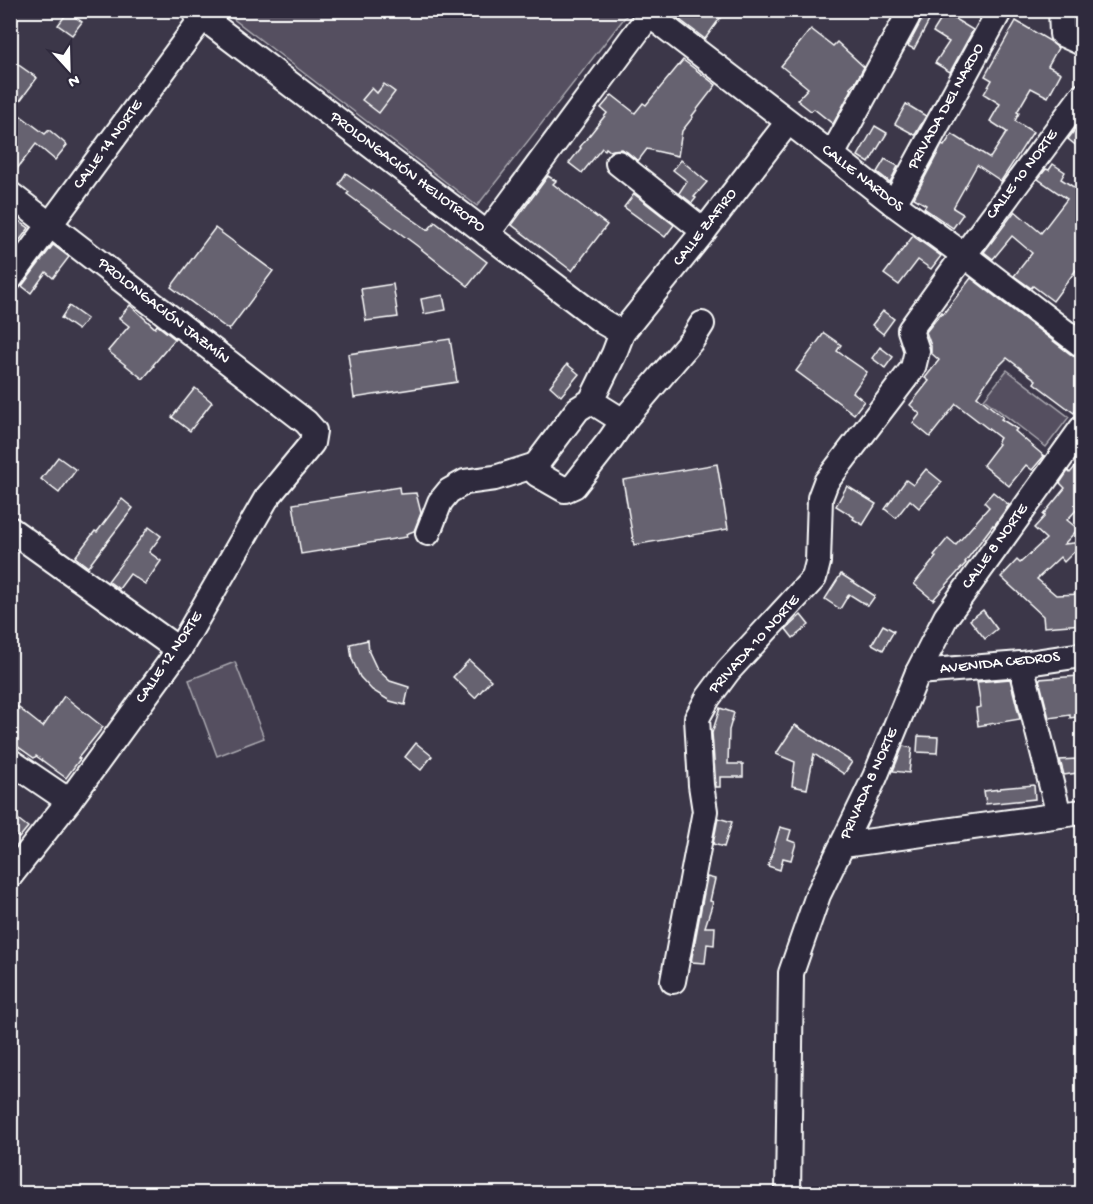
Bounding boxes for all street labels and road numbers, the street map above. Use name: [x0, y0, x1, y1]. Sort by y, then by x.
street label: PRIVADA DEL NARDO: [904, 40, 990, 174]
street label: CALLE 14 NORTE: [70, 96, 148, 193]
street label: PROLONGACIÓN HELIOTROPO: [325, 108, 489, 238]
street label: CALLE 10 NORTE: [983, 126, 1064, 224]
street label: CALLE NARDOS: [817, 141, 907, 217]
street label: CALLE ZAFIRO: [670, 185, 742, 271]
street label: PROLONGACIÓN JAZMÍN: [92, 253, 233, 369]
street label: CALLE 8 NORTE: [959, 500, 1034, 593]
street label: PRIVADA 10 NORTE: [705, 591, 805, 699]
street label: CALLE 12 NORTE: [132, 608, 208, 707]
street label: AVENIDA CEDROS: [939, 648, 1062, 680]
street label: PRIVADA 8 NORTE: [836, 724, 904, 844]

